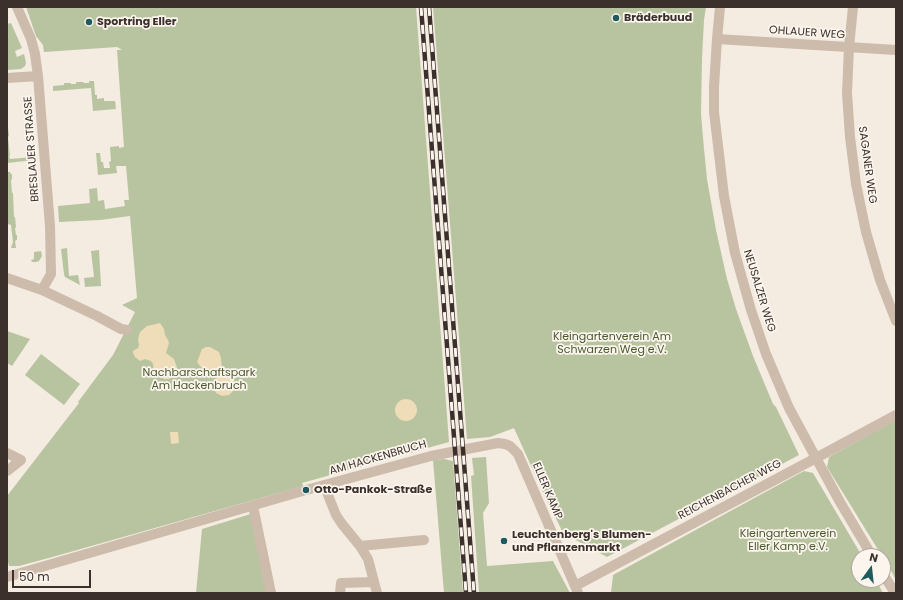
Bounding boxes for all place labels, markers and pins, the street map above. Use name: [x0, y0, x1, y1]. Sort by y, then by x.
place label: Bräderbuud: [624, 11, 692, 25]
marker: Bräderbuud: [611, 13, 621, 23]
place label: Sportring Eller: [97, 15, 177, 29]
marker: Sportring Eller: [84, 17, 94, 27]
place label: Otto-Pankok-Straße: [314, 483, 432, 497]
marker: Otto-Pankok-Straße: [301, 485, 311, 495]
place label: Leuchtenberg's Blumen- und Pflanzenmarkt: [512, 528, 652, 554]
marker: Leuchtenberg's Blumen- und Pflanzenmarkt: [499, 536, 509, 546]

